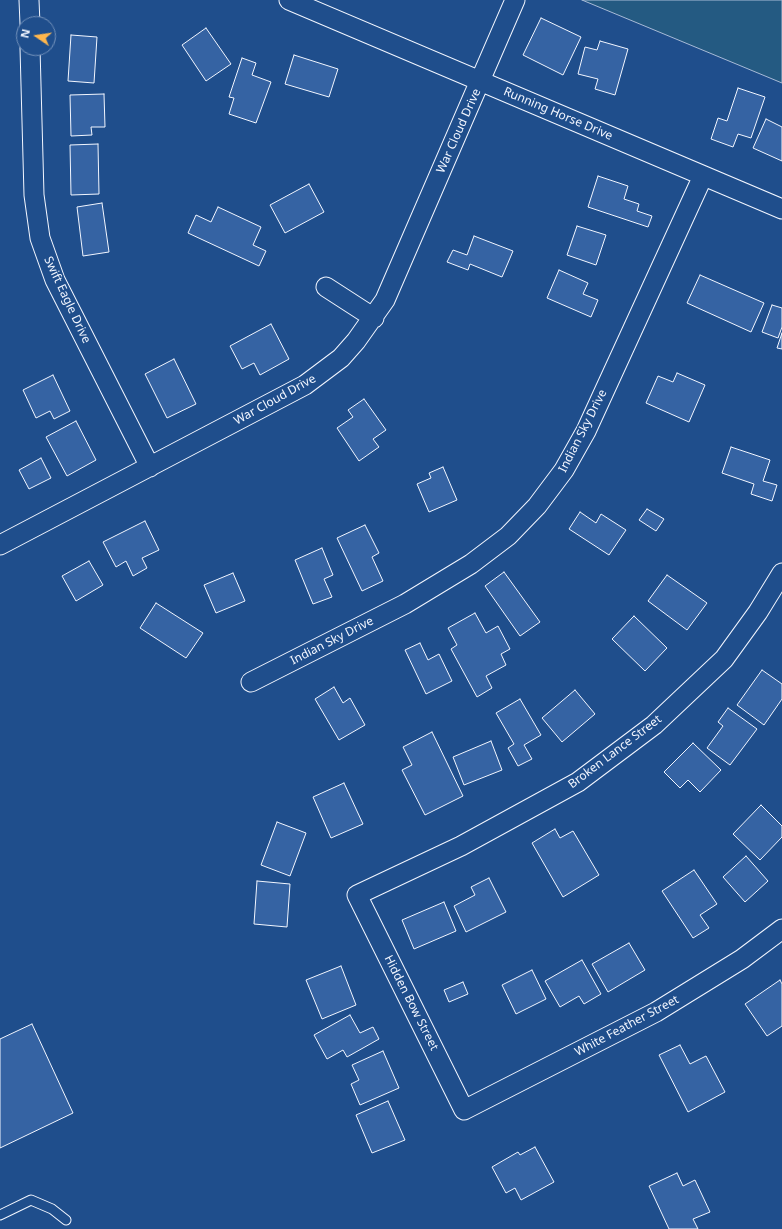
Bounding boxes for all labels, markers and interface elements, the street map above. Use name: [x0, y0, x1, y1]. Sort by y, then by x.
north arrow: [16, 16, 56, 56]
text: N: [16, 27, 33, 39]
street label: Running Horse Drive: [501, 84, 615, 144]
street label: War Cloud Drive: [434, 86, 484, 176]
street label: Swift Eagle Drive: [41, 254, 93, 346]
street label: War Cloud Drive: [232, 372, 318, 428]
street label: Indian Sky Drive: [556, 387, 610, 475]
street label: Indian Sky Drive: [288, 614, 376, 668]
street label: Broken Lance Street: [566, 712, 664, 792]
street label: Hidden Bow Street: [381, 953, 441, 1053]
street label: White Feather Street: [573, 992, 681, 1060]

